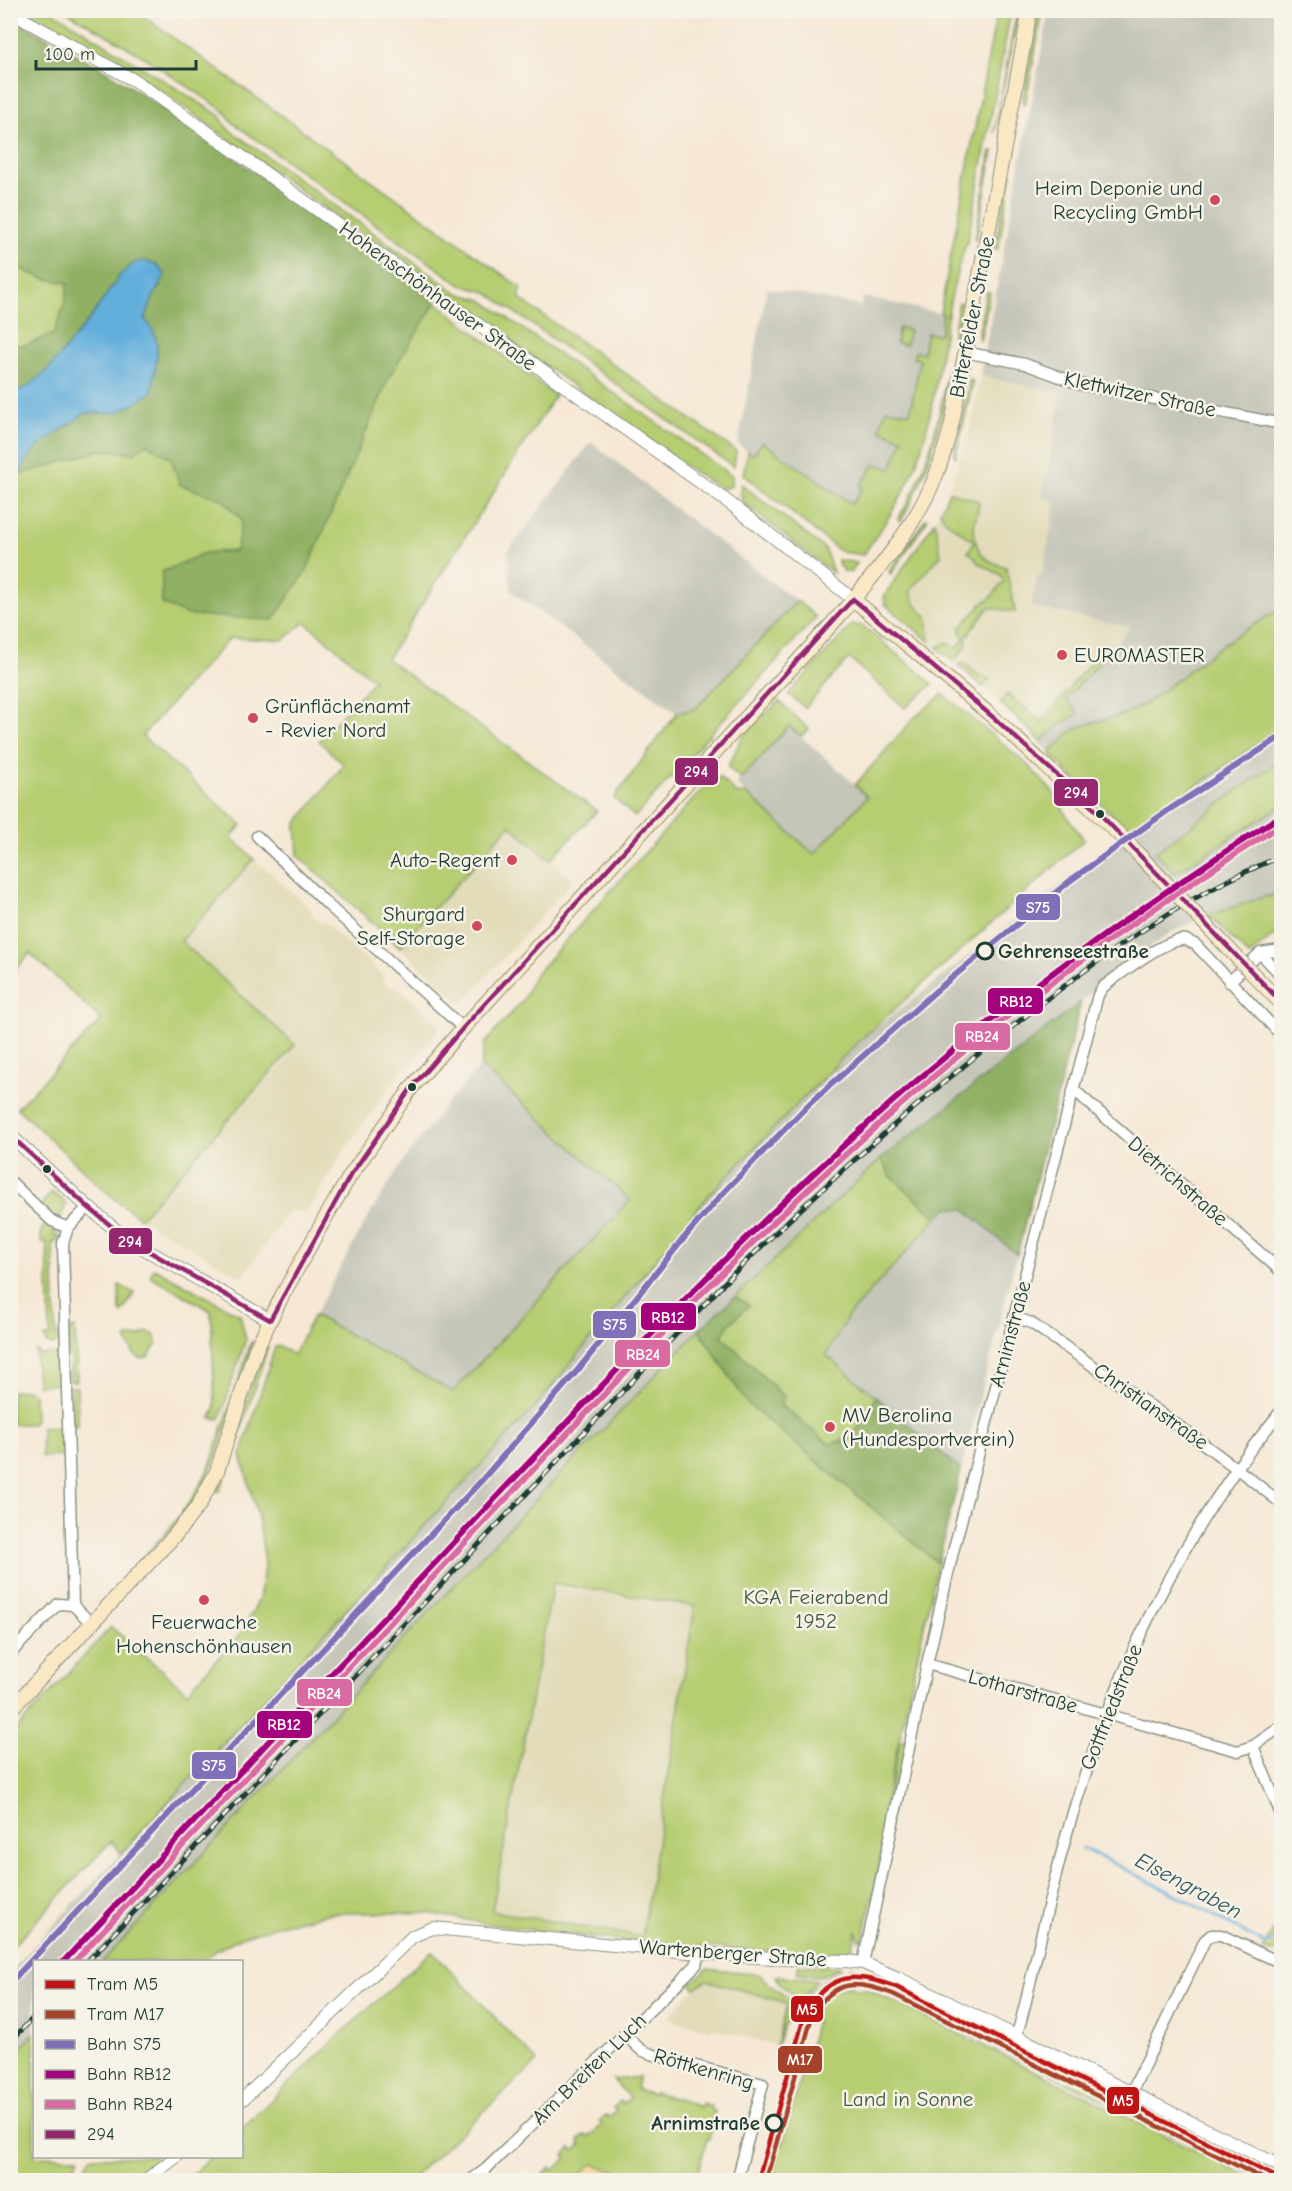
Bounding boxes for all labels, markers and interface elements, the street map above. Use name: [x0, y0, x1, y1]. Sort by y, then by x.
scale bar: [36, 33, 196, 71]
text: 100 m: [45, 44, 95, 65]
place label: Heim Deponie und Recycling GmbH: [1035, 176, 1203, 224]
marker: Heim Deponie und Recycling GmbH: [1208, 193, 1222, 207]
street label: Hohenschönhauser Straße: [335, 216, 541, 376]
street label: Bitterfelder Straße: [945, 234, 999, 400]
street label: Klettwitzer Straße: [1062, 366, 1218, 422]
place label: EUROMASTER: [1074, 643, 1205, 667]
marker: EUROMASTER: [1055, 648, 1069, 662]
place label: Grünflächenamt - Revier Nord: [265, 694, 411, 742]
marker: Grünflächenamt - Revier Nord: [246, 711, 260, 725]
line badge: 294: [674, 757, 719, 786]
text: 294: [684, 763, 708, 781]
line badge: 294: [1053, 778, 1099, 807]
text: 294: [1064, 784, 1088, 802]
unlabelled marker: [1094, 808, 1106, 820]
place label: Auto-Regent: [390, 848, 501, 872]
marker: Auto-Regent: [505, 853, 519, 867]
line badge: S75: [1015, 893, 1061, 921]
text: S75: [1026, 899, 1050, 917]
place label: Shurgard Self-Storage: [357, 902, 465, 950]
marker: Shurgard Self-Storage: [470, 919, 484, 933]
place label: Gehrenseestraße: [998, 939, 1149, 963]
marker: Gehrenseestraße: [976, 942, 994, 960]
line badge: RB12: [987, 987, 1044, 1015]
text: RB12: [999, 993, 1033, 1011]
line badge: RB24: [954, 1022, 1011, 1051]
text: RB24: [965, 1028, 999, 1046]
unlabelled marker: [406, 1081, 418, 1093]
street label: Dietrichstraße: [1123, 1131, 1233, 1231]
unlabelled marker: [41, 1163, 53, 1175]
line badge: 294: [108, 1227, 153, 1255]
text: 294: [118, 1233, 142, 1251]
street label: Arnimstraße: [984, 1278, 1036, 1390]
line badge: RB12: [640, 1302, 697, 1331]
text: RB12: [651, 1309, 685, 1327]
line badge: S75: [592, 1310, 637, 1339]
text: S75: [603, 1316, 627, 1334]
line badge: RB24: [614, 1339, 671, 1368]
text: RB24: [626, 1346, 660, 1364]
street label: Christianstraße: [1089, 1358, 1213, 1454]
place label: MV Berolina (Hundesportverein): [842, 1403, 1015, 1451]
marker: MV Berolina (Hundesportverein): [823, 1420, 837, 1434]
park label: KGA Feierabend 1952: [743, 1585, 889, 1633]
marker: Feuerwache Hohenschönhausen: [197, 1593, 211, 1607]
place label: Feuerwache Hohenschönhausen: [116, 1610, 292, 1658]
street label: Gottfriedstraße: [1075, 1641, 1147, 1773]
street label: Lotharstraße: [966, 1664, 1080, 1718]
line badge: RB24: [296, 1678, 353, 1707]
text: RB24: [307, 1685, 341, 1703]
line badge: RB12: [256, 1710, 313, 1739]
text: RB12: [267, 1716, 301, 1734]
line badge: S75: [191, 1751, 237, 1780]
text: S75: [202, 1757, 226, 1775]
water label: Elsengraben: [1131, 1847, 1246, 1925]
street label: Wartenberger Straße: [638, 1934, 828, 1972]
legend: [33, 1960, 243, 2158]
text: Tram M5: [87, 1974, 158, 1995]
line badge: M5: [790, 1995, 824, 2023]
text: M5: [796, 2001, 818, 2019]
text: Tram M17: [87, 2004, 165, 2025]
street label: Am Breiten Luch: [527, 2008, 651, 2130]
text: Bahn S75: [87, 2034, 161, 2055]
street label: Röttkenring: [651, 2043, 757, 2095]
line badge: M17: [777, 2045, 823, 2074]
text: M17: [787, 2051, 814, 2069]
text: Bahn RB12: [87, 2064, 172, 2085]
line badge: M5: [1106, 2086, 1140, 2115]
park label: Land in Sonne: [843, 2087, 973, 2111]
text: M5: [1112, 2092, 1134, 2110]
text: Bahn RB24: [87, 2094, 173, 2115]
place label: Arnimstraße: [651, 2111, 760, 2135]
marker: Arnimstraße: [765, 2114, 783, 2132]
text: 294: [87, 2124, 115, 2145]

